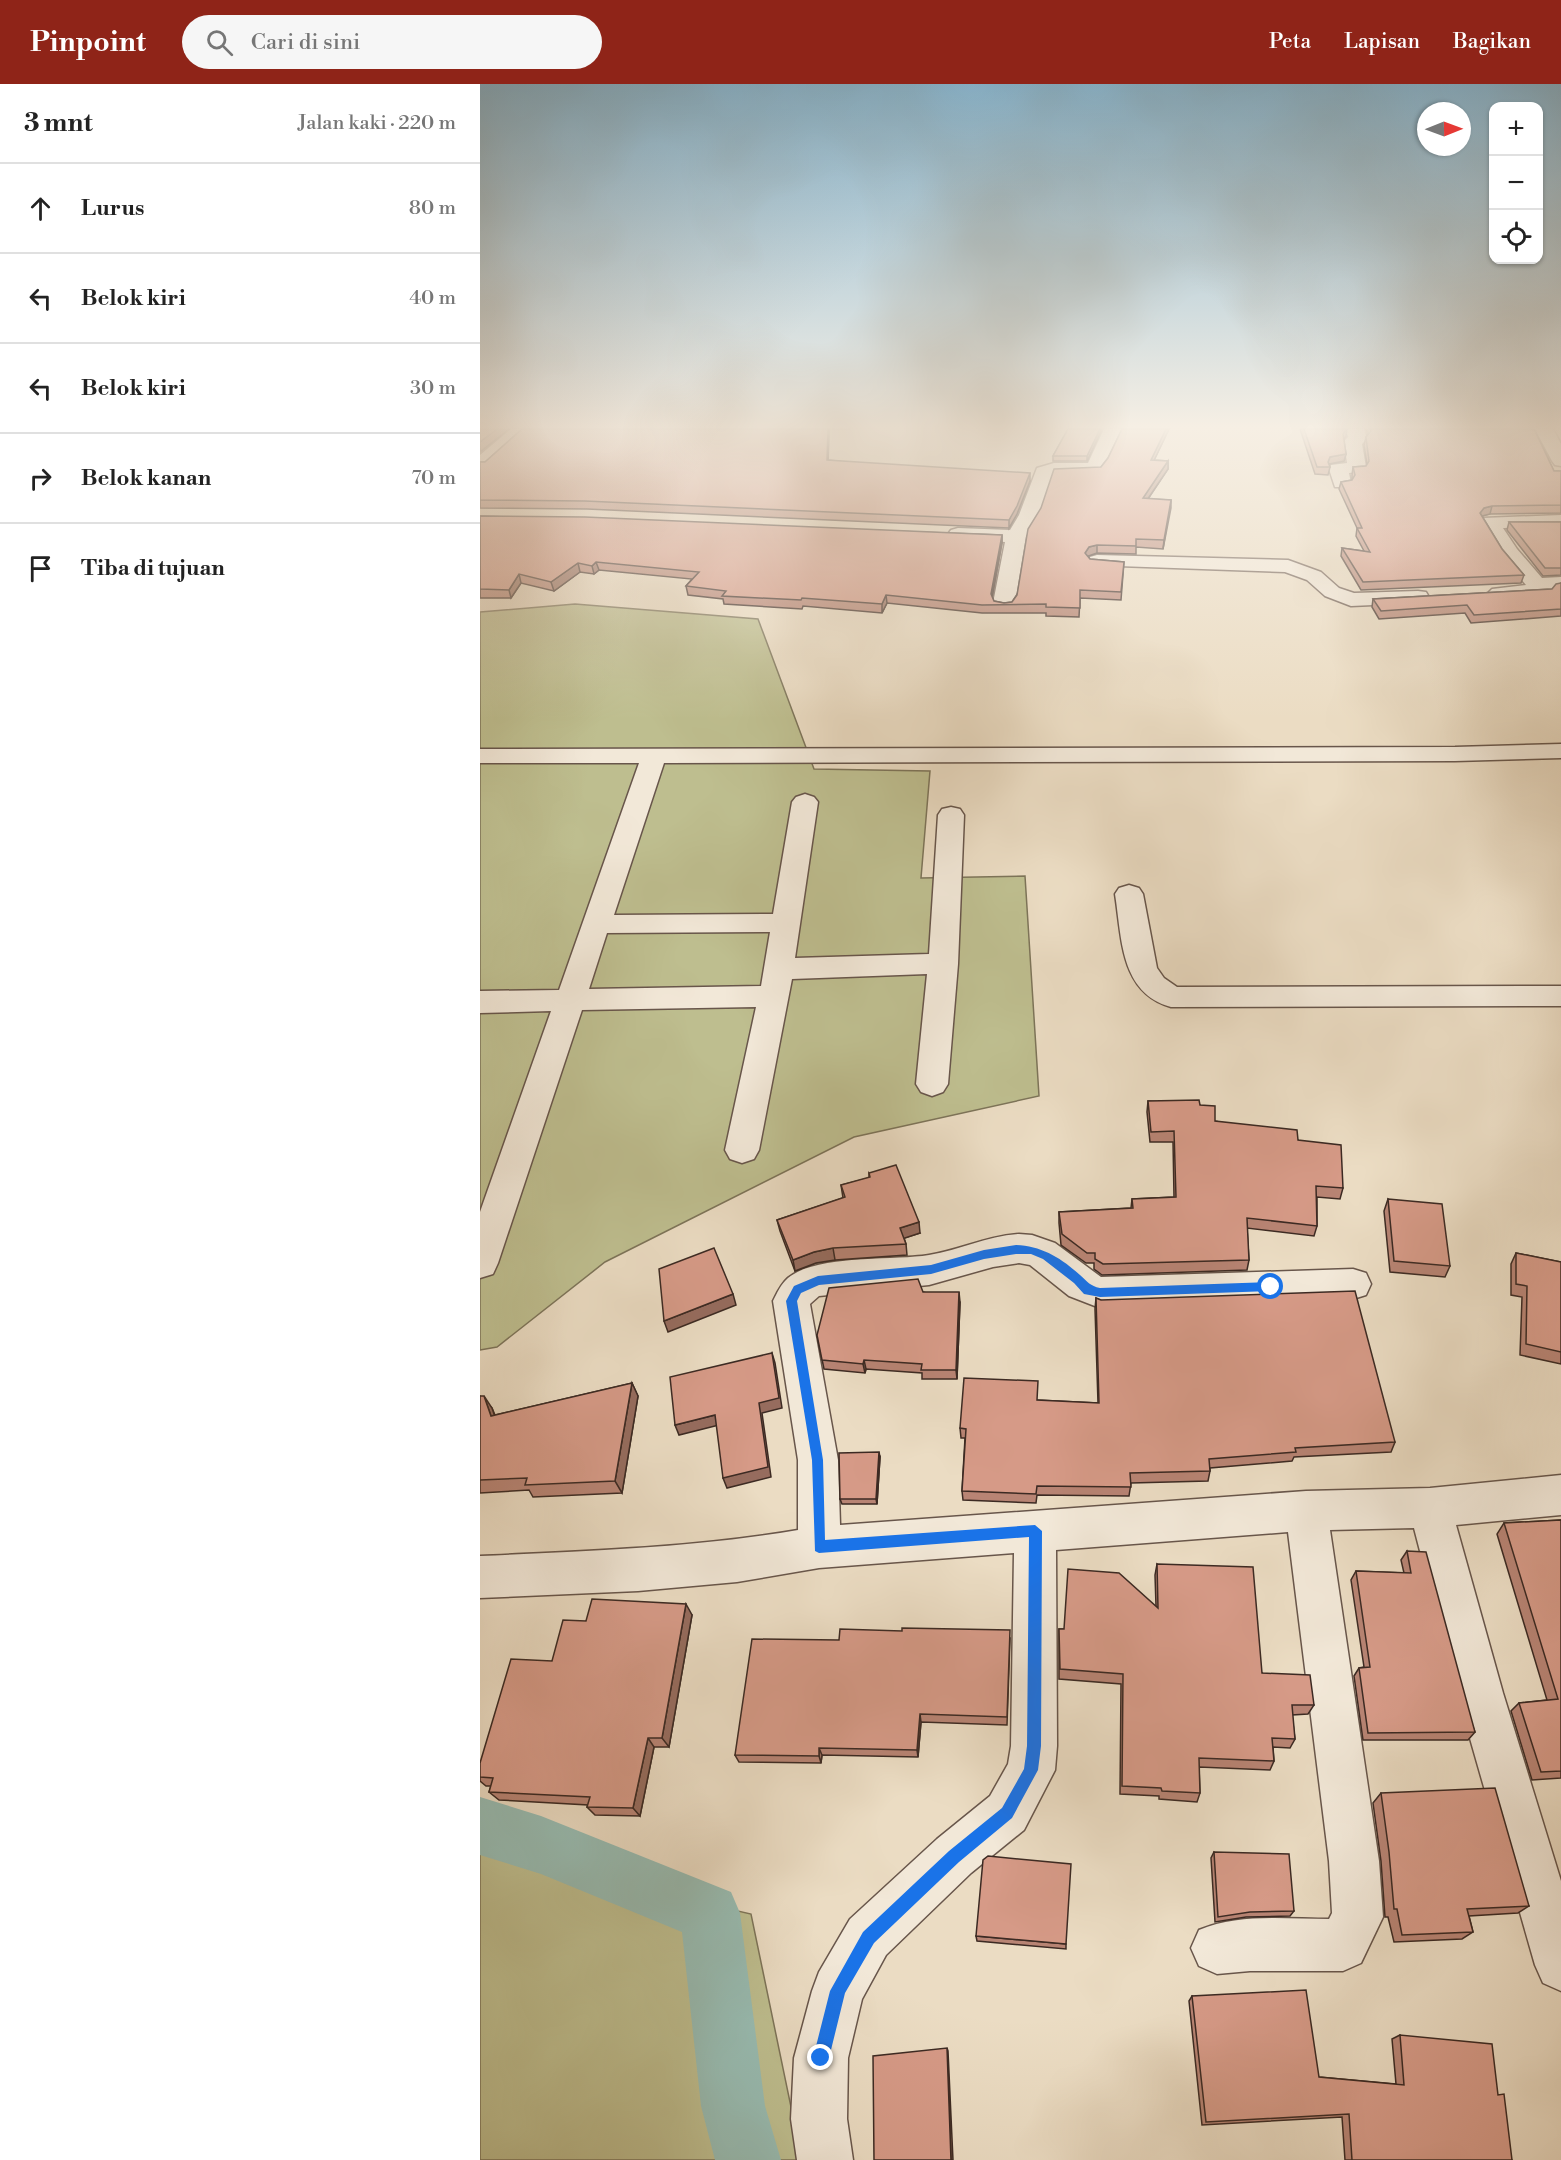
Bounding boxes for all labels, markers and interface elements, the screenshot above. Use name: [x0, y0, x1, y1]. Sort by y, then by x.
search box: [182, 15, 602, 69]
text: Pinpoint: [30, 25, 146, 60]
icon: search: [203, 26, 236, 59]
text: Cari di sini: [251, 29, 360, 56]
text: Peta: [1269, 29, 1311, 55]
text: Lapisan: [1344, 29, 1420, 55]
text: Bagikan: [1453, 29, 1531, 55]
north arrow: [1417, 102, 1471, 156]
map controls: [1489, 102, 1543, 264]
button: +: [1489, 102, 1543, 156]
text: 3 mnt: [24, 107, 93, 139]
text: Jalan kaki · 220 m: [298, 111, 456, 136]
button: −: [1489, 156, 1543, 210]
icon: ahead: [24, 192, 57, 225]
text: Lurus: [81, 195, 144, 222]
text: 80 m: [409, 196, 456, 221]
button: locate: [1489, 210, 1543, 264]
icon: left: [24, 282, 57, 315]
text: Belok kiri: [81, 285, 186, 312]
text: 40 m: [409, 286, 456, 311]
icon: left: [24, 372, 57, 405]
text: Belok kiri: [81, 375, 186, 402]
text: 30 m: [410, 376, 456, 401]
icon: right: [24, 462, 57, 495]
text: Belok kanan: [81, 465, 211, 492]
text: 70 m: [412, 466, 456, 491]
icon: arrive: [24, 552, 57, 585]
text: Tiba di tujuan: [81, 555, 225, 582]
route start: [1257, 1273, 1283, 1299]
route end: [807, 2044, 833, 2070]

